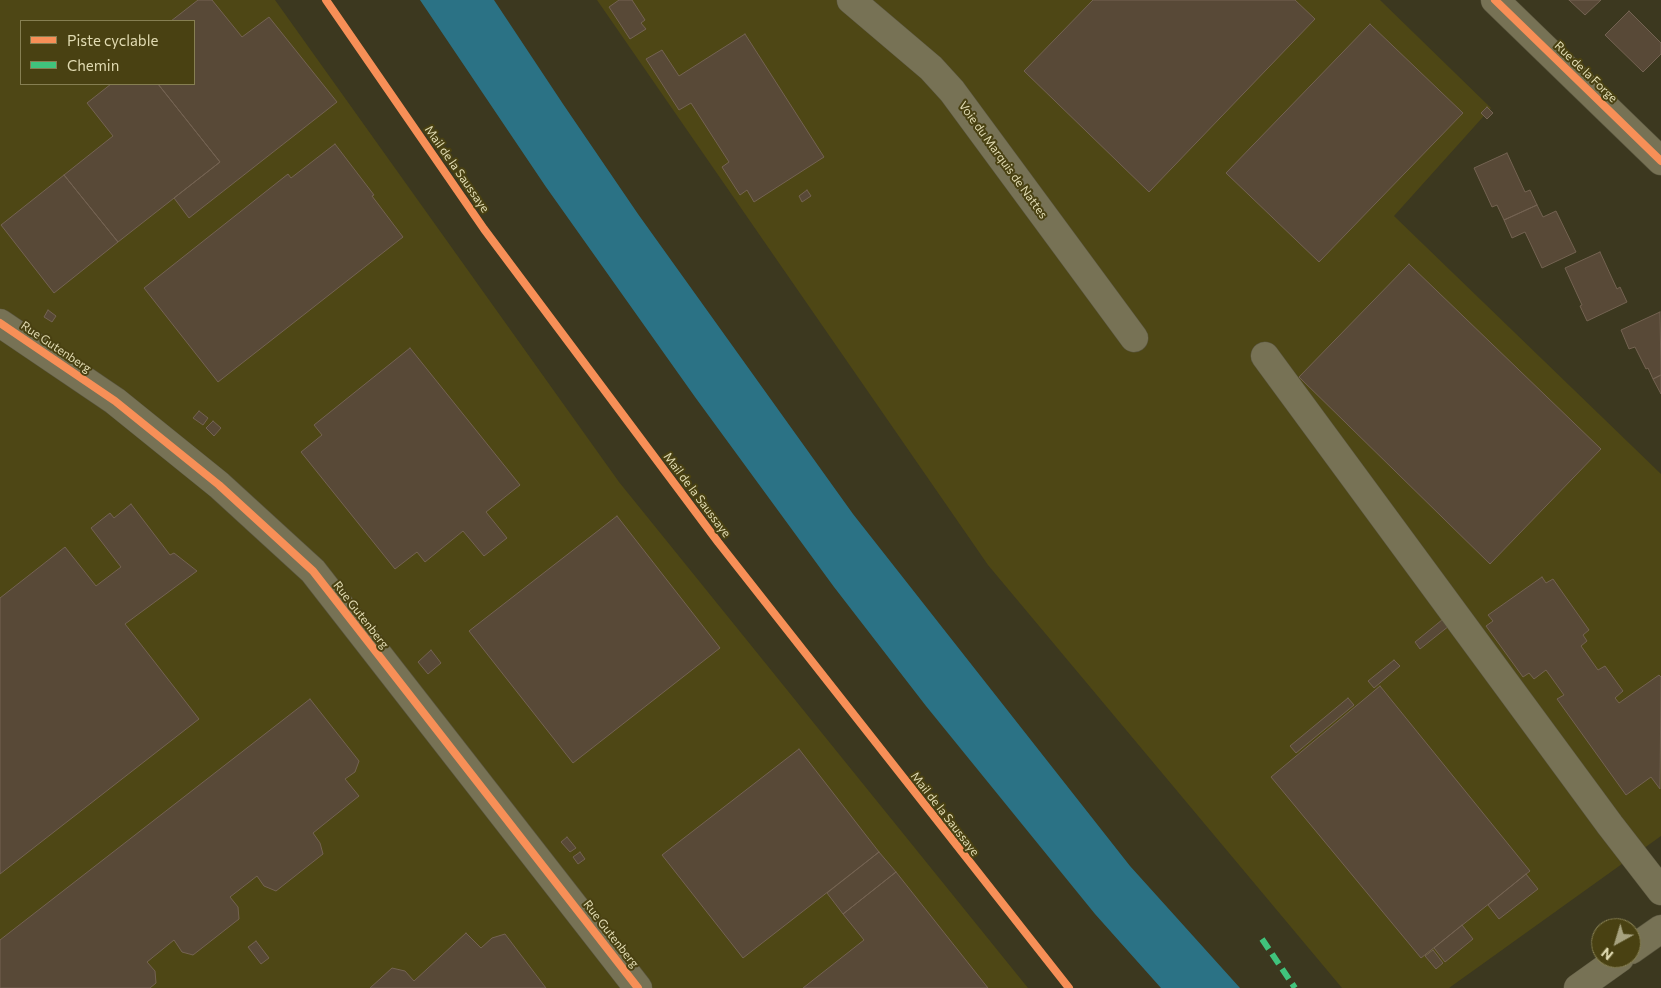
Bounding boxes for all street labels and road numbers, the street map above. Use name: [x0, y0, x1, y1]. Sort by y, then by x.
street label: Rue de la Forge: [1552, 38, 1620, 106]
street label: Voie du Marquis de Nattes: [956, 99, 1050, 221]
street label: Mail de la Saussaye: [422, 123, 492, 215]
street label: Rue Gutenberg: [18, 318, 94, 376]
street label: Mail de la Saussaye: [660, 450, 734, 540]
street label: Rue Gutenberg: [330, 578, 392, 652]
street label: Mail de la Saussaye: [908, 769, 982, 859]
street label: Rue Gutenberg: [580, 897, 642, 971]

